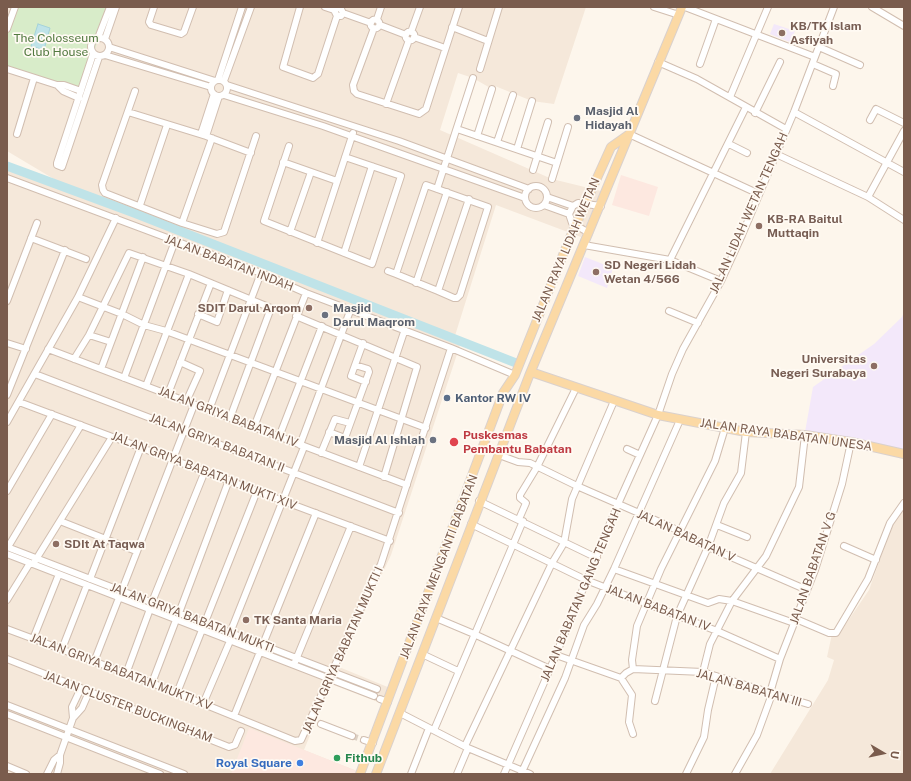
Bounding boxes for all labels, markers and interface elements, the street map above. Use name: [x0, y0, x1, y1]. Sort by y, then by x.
place label: KB/TK Islam Asfiyah: [790, 19, 862, 47]
marker: KB/TK Islam Asfiyah: [777, 28, 787, 38]
park label: The Colosseum Club House: [13, 31, 99, 59]
place label: Masjid Al Hidayah: [585, 104, 638, 132]
marker: Masjid Al Hidayah: [572, 113, 582, 123]
street label: JALAN LIDAH WETAN TENGAH: [707, 130, 791, 296]
street label: JALAN RAYA LIDAH WETAN: [529, 176, 603, 324]
place label: KB-RA Baitul Muttaqin: [767, 212, 843, 240]
marker: KB-RA Baitul Muttaqin: [754, 221, 764, 231]
street label: JALAN BABATAN INDAH: [162, 232, 296, 294]
place label: SD Negeri Lidah Wetan 4/566: [604, 258, 696, 286]
marker: SD Negeri Lidah Wetan 4/566: [591, 267, 601, 277]
place label: SDIT Darul Arqom: [197, 301, 301, 315]
place label: Masjid Darul Maqrom: [333, 301, 415, 329]
marker: SDIT Darul Arqom: [304, 303, 314, 313]
marker: Masjid Darul Maqrom: [320, 310, 330, 320]
place label: Universitas Negeri Surabaya: [771, 352, 866, 380]
marker: Universitas Negeri Surabaya: [869, 361, 879, 371]
street label: JALAN GRIYA BABATAN IV: [156, 384, 300, 450]
place label: Kantor RW IV: [455, 391, 531, 405]
marker: Kantor RW IV: [442, 393, 452, 403]
street label: JALAN GRIYA BABATAN II: [147, 411, 287, 475]
street label: JALAN RAYA BABATAN UNESA: [699, 416, 873, 454]
place label: Puskesmas Pembantu Babatan: [463, 428, 572, 456]
street label: JALAN GRIYA BABATAN MUKTI XIV: [109, 429, 299, 513]
place label: Masjid Al Ishlah: [334, 433, 425, 447]
marker: Masjid Al Ishlah: [428, 435, 438, 445]
marker: Puskesmas Pembantu Babatan: [448, 436, 460, 448]
street label: JALAN RAYA MENGANTI BABATAN: [397, 473, 481, 661]
street label: JALAN BABATAN GANG TENGAH: [538, 506, 624, 684]
street label: JALAN BABATAN V: [635, 507, 737, 565]
street label: JALAN BABATAN V G: [787, 510, 839, 626]
place label: SDIt At Taqwa: [64, 537, 145, 551]
marker: SDIt At Taqwa: [51, 539, 61, 549]
street label: JALAN GRIYA BABATAN MUKTI I: [300, 564, 386, 736]
street label: JALAN GRIYA BABATAN MUKTI: [108, 580, 276, 656]
street label: JALAN BABATAN IV: [604, 582, 712, 634]
place label: TK Santa Maria: [254, 613, 342, 627]
marker: TK Santa Maria: [241, 615, 251, 625]
street label: JALAN GRIYA BABATAN MUKTI XV: [28, 631, 214, 713]
street label: JALAN BABATAN III: [695, 666, 803, 710]
street label: JALAN CLUSTER BUCKINGHAM: [42, 668, 214, 746]
north arrow: [863, 733, 903, 773]
text: U: [888, 750, 901, 760]
place label: Fithub: [345, 751, 382, 765]
marker: Fithub: [332, 753, 342, 763]
place label: Royal Square: [216, 756, 292, 770]
marker: Royal Square: [295, 758, 305, 768]

